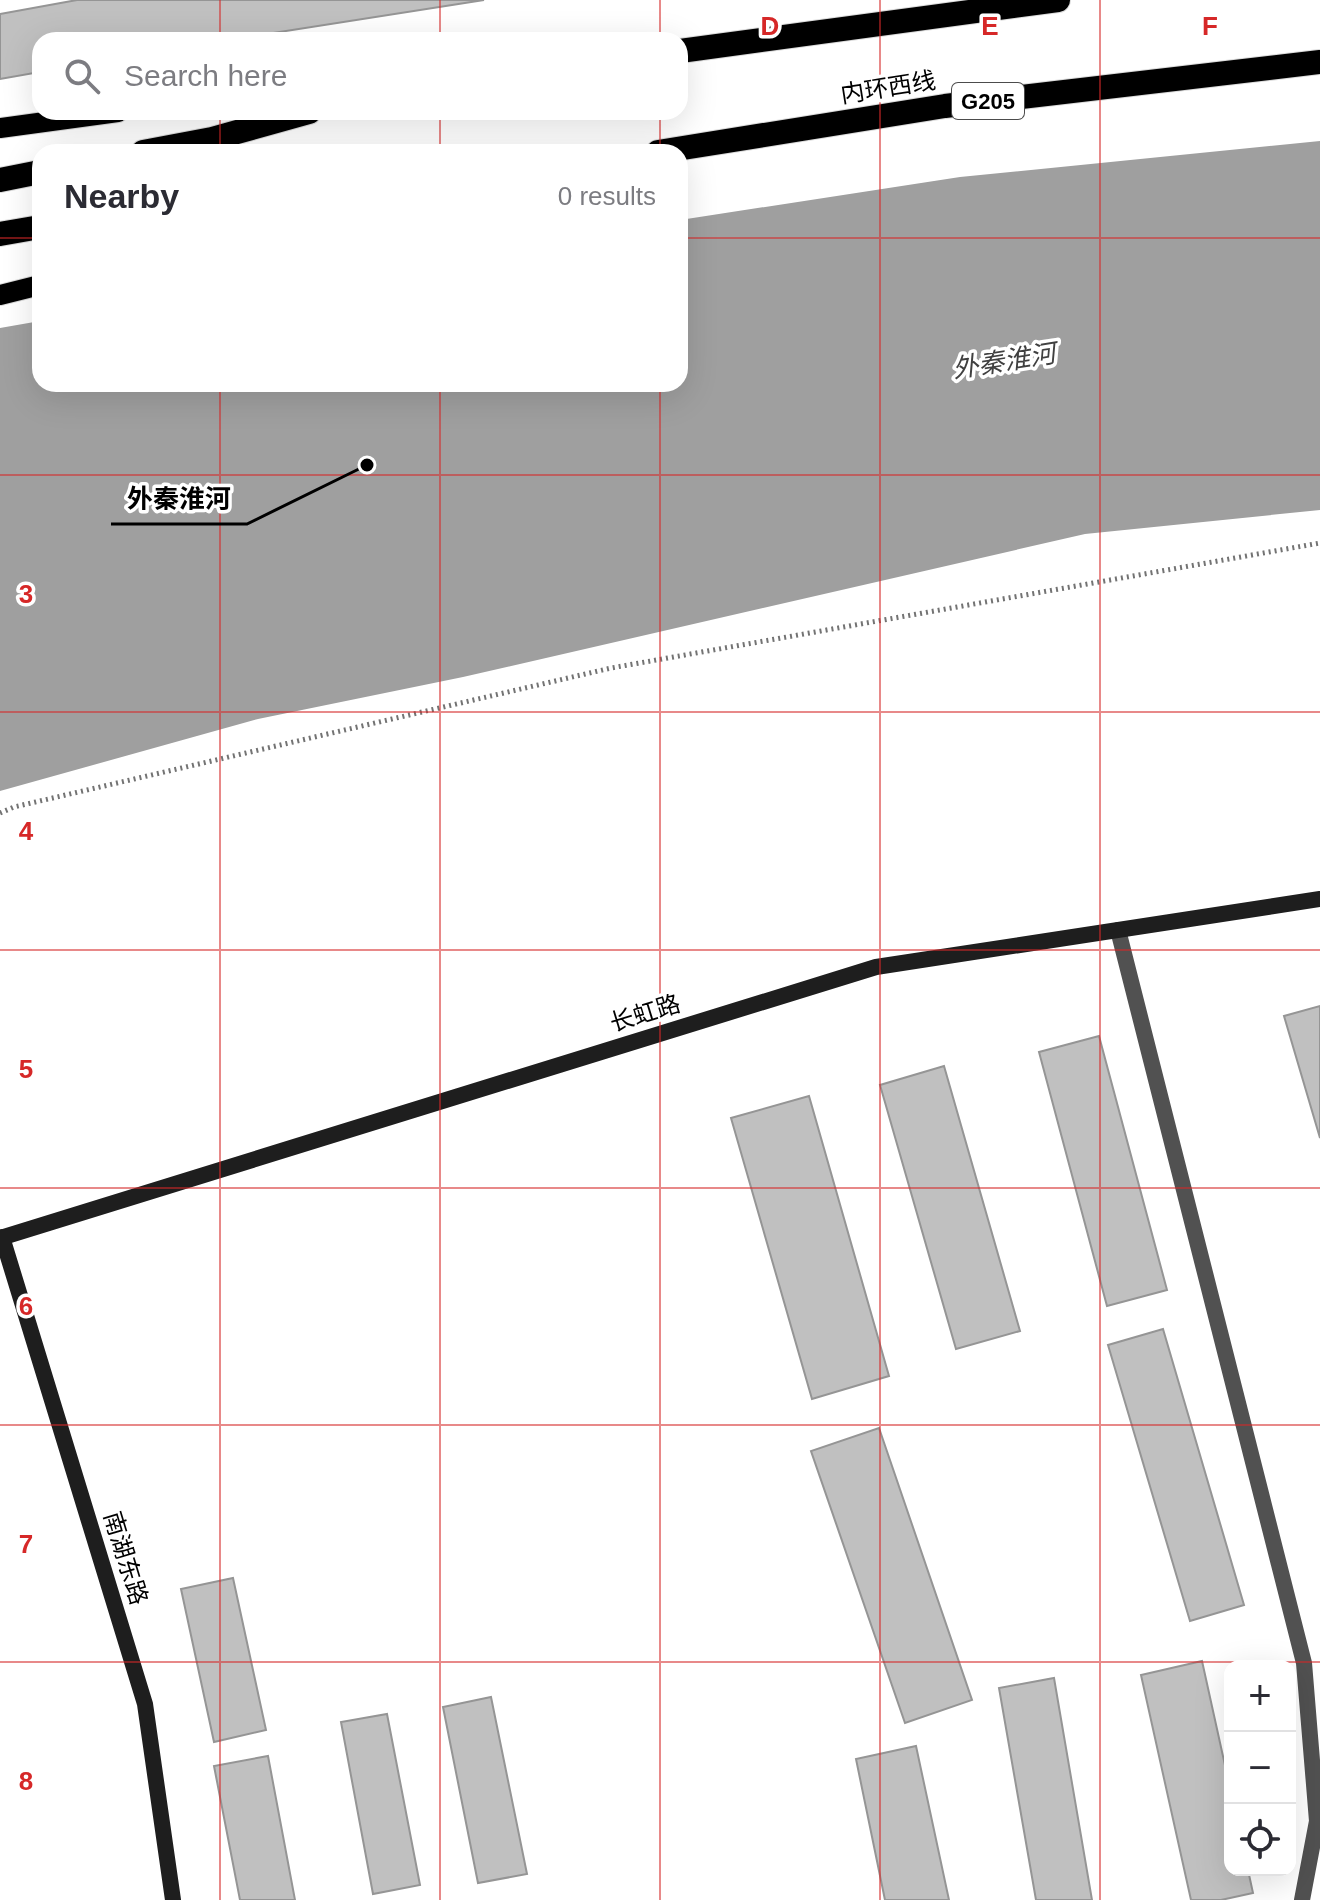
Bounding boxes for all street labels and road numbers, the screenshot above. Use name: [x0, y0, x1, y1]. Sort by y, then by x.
street label: 内环西线: [838, 66, 938, 108]
road number: G205: [952, 83, 1024, 119]
street label: 长虹路: [607, 990, 683, 1036]
street label: 南湖东路: [99, 1508, 153, 1608]

